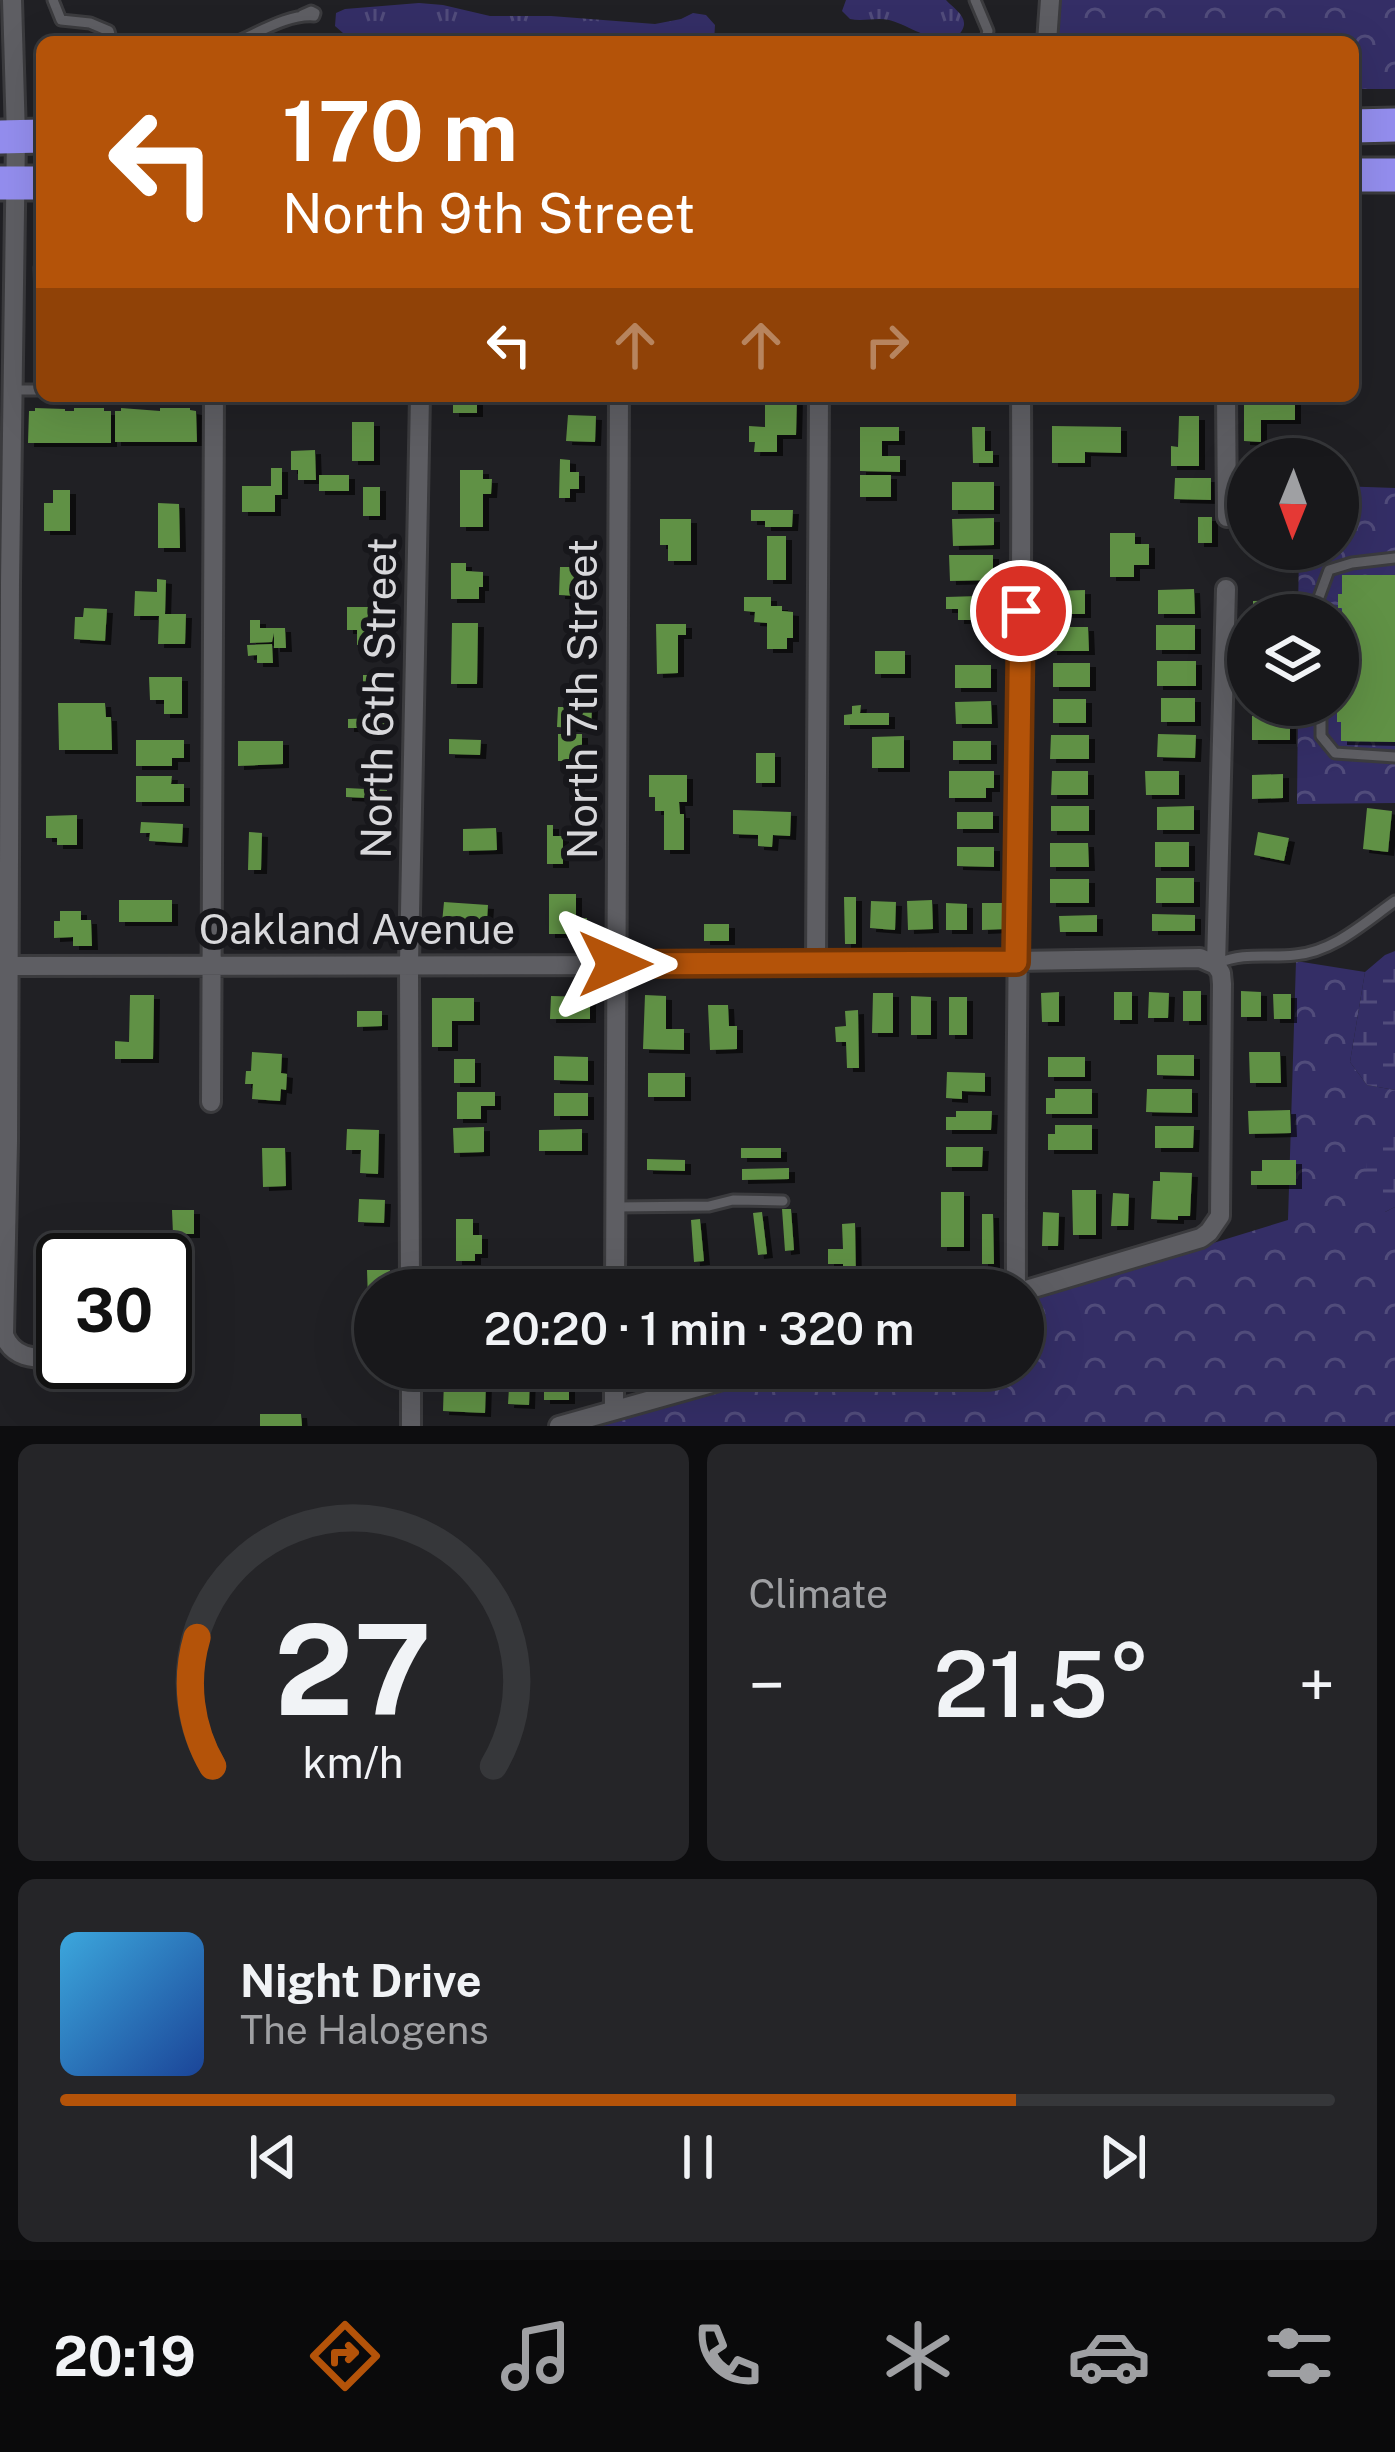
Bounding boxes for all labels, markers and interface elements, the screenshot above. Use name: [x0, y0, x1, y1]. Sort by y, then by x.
text: 170 m: [282, 81, 518, 180]
icon: left: [84, 84, 240, 240]
text: North 9th Street: [282, 182, 695, 245]
icon: left: [476, 312, 542, 378]
icon: ahead: [602, 312, 668, 378]
icon: ahead: [728, 312, 794, 378]
icon: right: [854, 312, 920, 378]
north arrow: [1227, 438, 1359, 570]
map controls: [1227, 438, 1359, 726]
street label: North 6th Street: [351, 537, 405, 859]
street label: North 7th Street: [557, 539, 606, 859]
pin: [970, 560, 1072, 662]
icon: arrive: [988, 578, 1054, 644]
button: layers: [1227, 594, 1359, 726]
position arrow: [552, 901, 678, 1027]
street label: Oakland Avenue: [199, 904, 515, 953]
speed limit sign: 30: [36, 1233, 192, 1389]
text: 20:20 · 1 min · 320 m: [484, 1302, 914, 1355]
text: Climate: [749, 1571, 888, 1617]
text: 27: [275, 1596, 432, 1743]
text: 21.5°: [933, 1631, 1150, 1737]
text: −: [749, 1646, 785, 1724]
text: +: [1298, 1646, 1335, 1724]
text: km/h: [303, 1736, 404, 1787]
text: Night Drive: [240, 1954, 482, 2007]
text: The Halogens: [240, 2007, 489, 2053]
icon: previous: [240, 2124, 306, 2190]
icon: pause: [665, 2124, 731, 2190]
icon: next: [1090, 2124, 1156, 2190]
icon: directions: [303, 2314, 387, 2398]
icon: music: [494, 2314, 578, 2398]
icon: phone: [685, 2314, 769, 2398]
icon: climate: [876, 2314, 960, 2398]
icon: car: [1067, 2314, 1151, 2398]
icon: filters: [1257, 2314, 1341, 2398]
text: 20:19: [53, 2325, 196, 2388]

